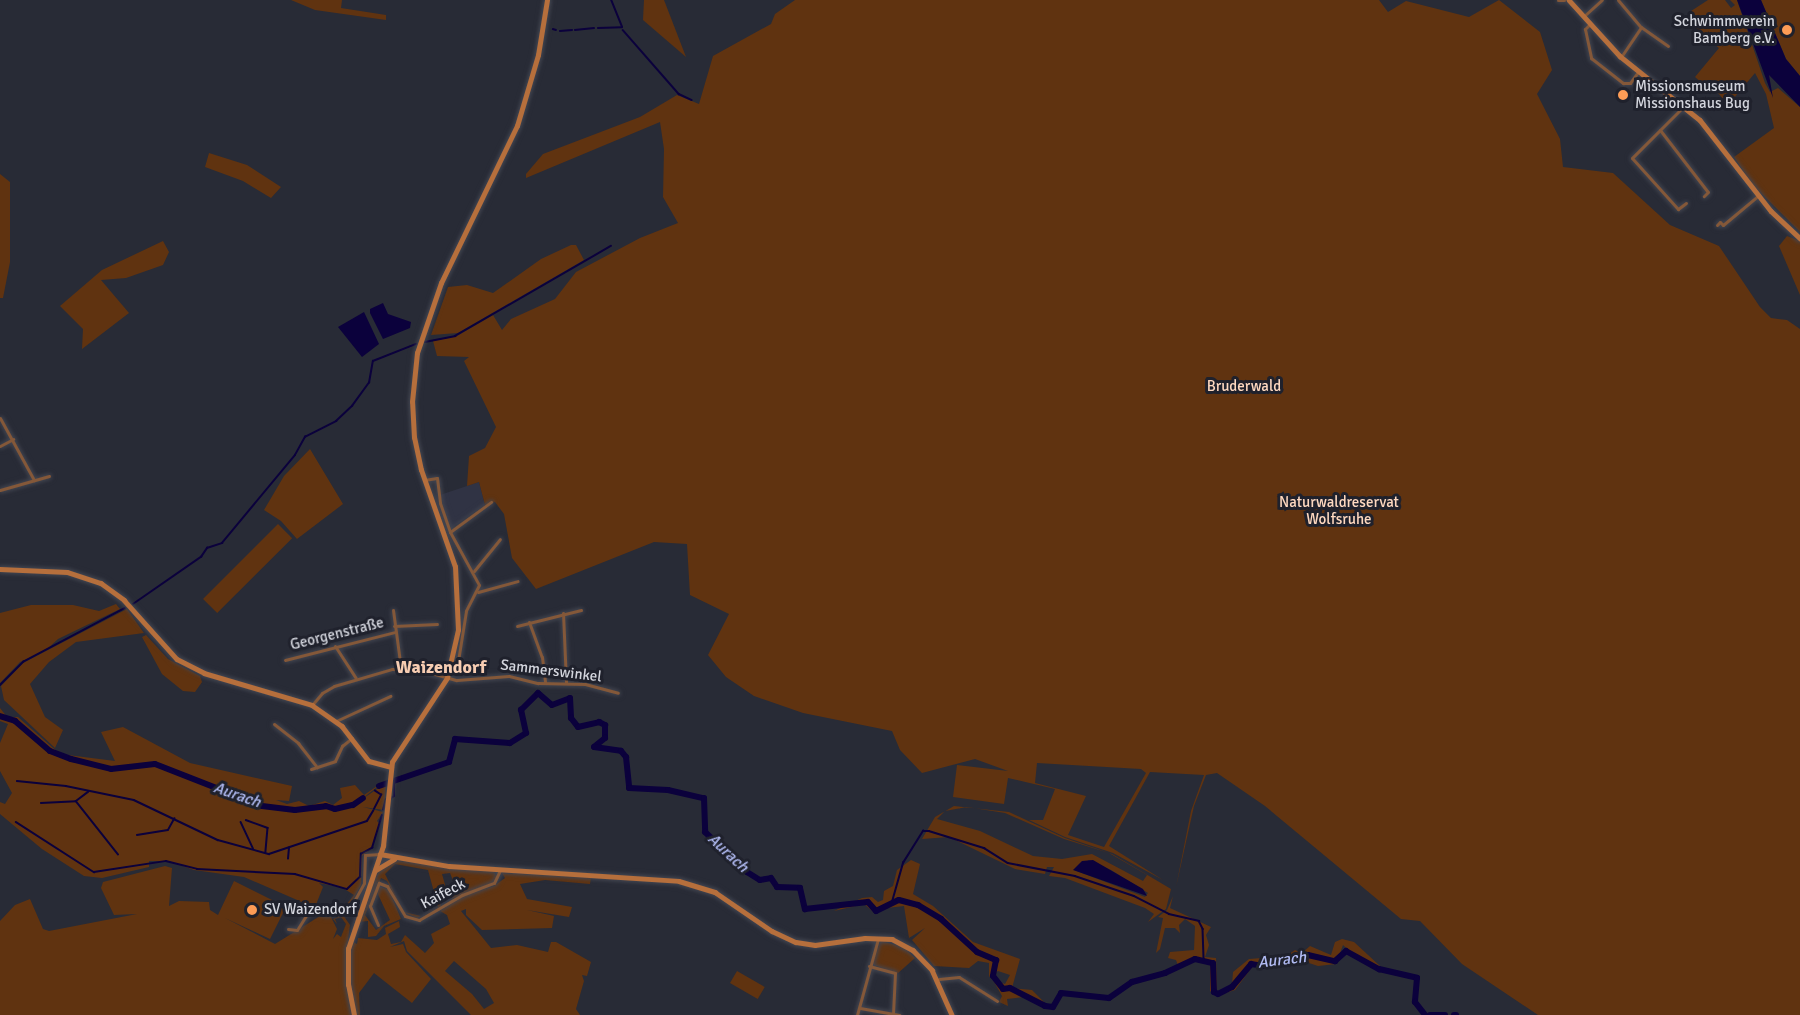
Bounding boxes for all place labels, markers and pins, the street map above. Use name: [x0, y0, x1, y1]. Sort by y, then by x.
place label: Schwimmverein Bamberg e.V.: [1674, 12, 1775, 47]
marker: Schwimmverein Bamberg e.V.: [1780, 23, 1794, 37]
place label: Missionsmuseum Missionshaus Bug: [1635, 77, 1750, 112]
marker: Missionsmuseum Missionshaus Bug: [1616, 88, 1630, 102]
place label: SV Waizendorf: [264, 901, 357, 919]
marker: SV Waizendorf: [245, 903, 259, 917]

